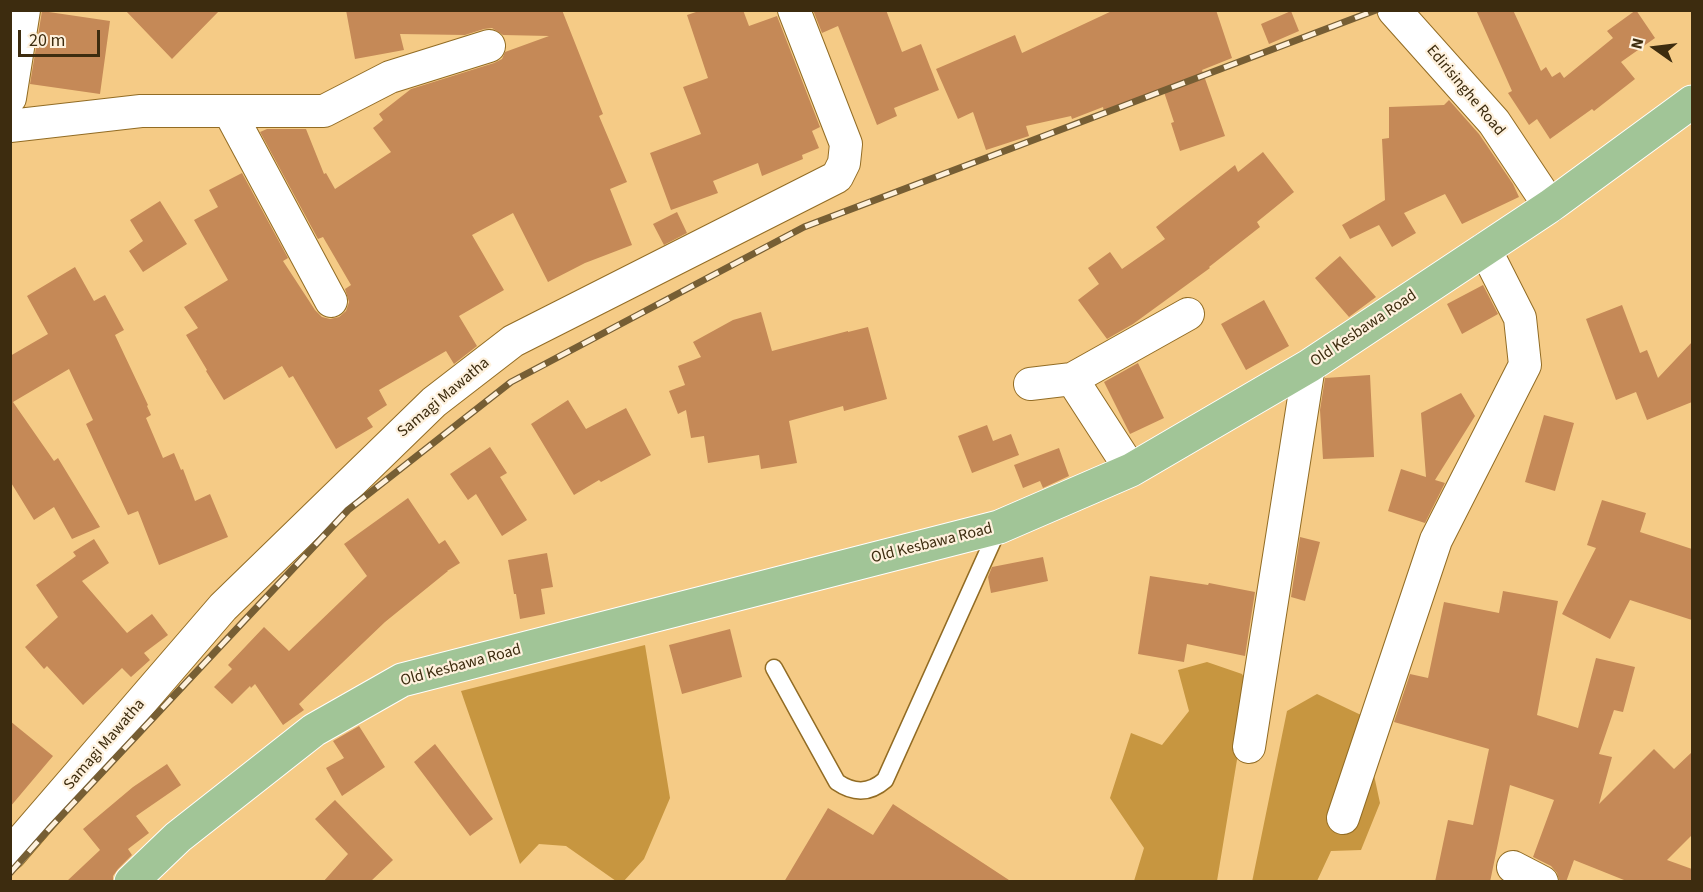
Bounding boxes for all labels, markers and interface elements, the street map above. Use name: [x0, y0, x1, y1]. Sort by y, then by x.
scale bar: [21, 18, 104, 56]
north arrow: [1625, 18, 1685, 78]
text: 20 m: [29, 28, 65, 53]
text: N: [1626, 36, 1649, 51]
street label: Edirisinghe Road: [1422, 42, 1508, 140]
street label: Old Kesbawa Road: [1307, 286, 1421, 372]
street label: Samagi Mawatha: [394, 354, 494, 442]
street label: Old Kesbawa Road: [869, 520, 995, 568]
street label: Old Kesbawa Road: [399, 641, 523, 691]
street label: Samagi Mawatha: [60, 696, 150, 794]

